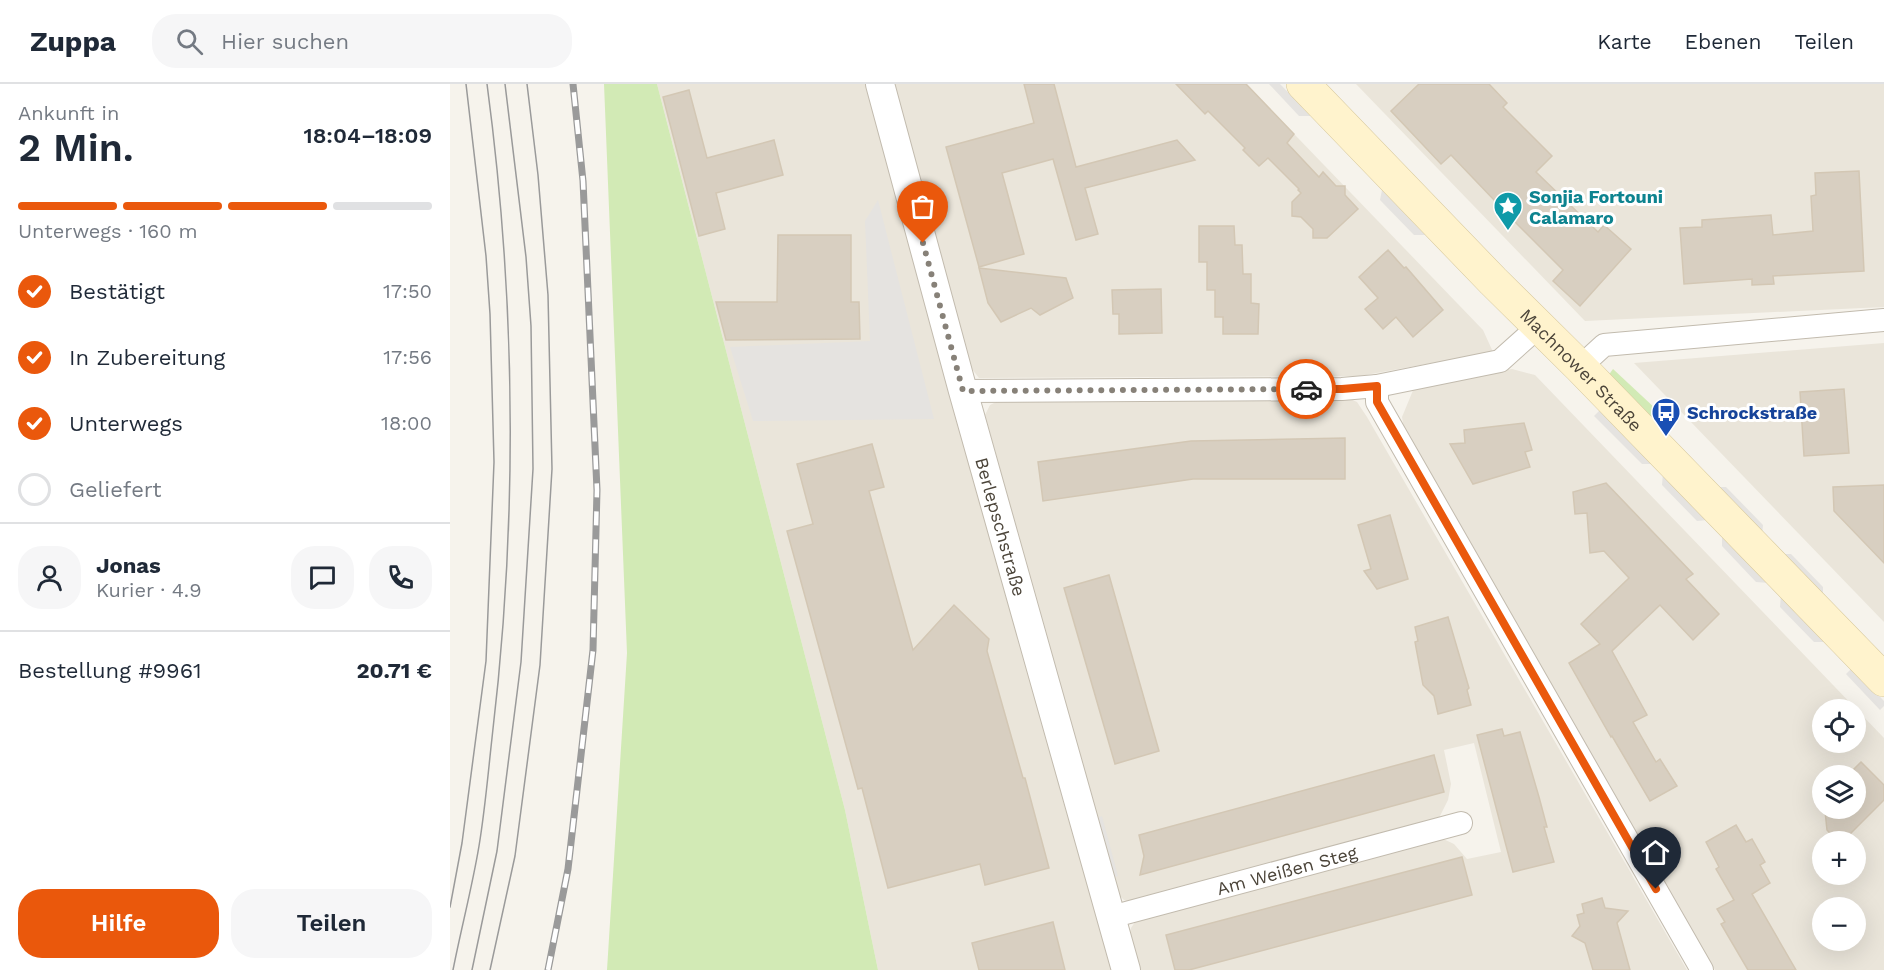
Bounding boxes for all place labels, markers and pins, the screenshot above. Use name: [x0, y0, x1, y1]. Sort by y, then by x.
pin: [897, 181, 948, 243]
place label: Sonjia Fortouni Calamaro: [1529, 186, 1663, 228]
place icon: Sonjia Fortouni Calamaro: [1492, 190, 1524, 232]
bus stop icon: Schrockstraße: [1650, 396, 1682, 438]
place label: Schrockstraße: [1687, 402, 1817, 423]
pin: [1630, 827, 1681, 889]

